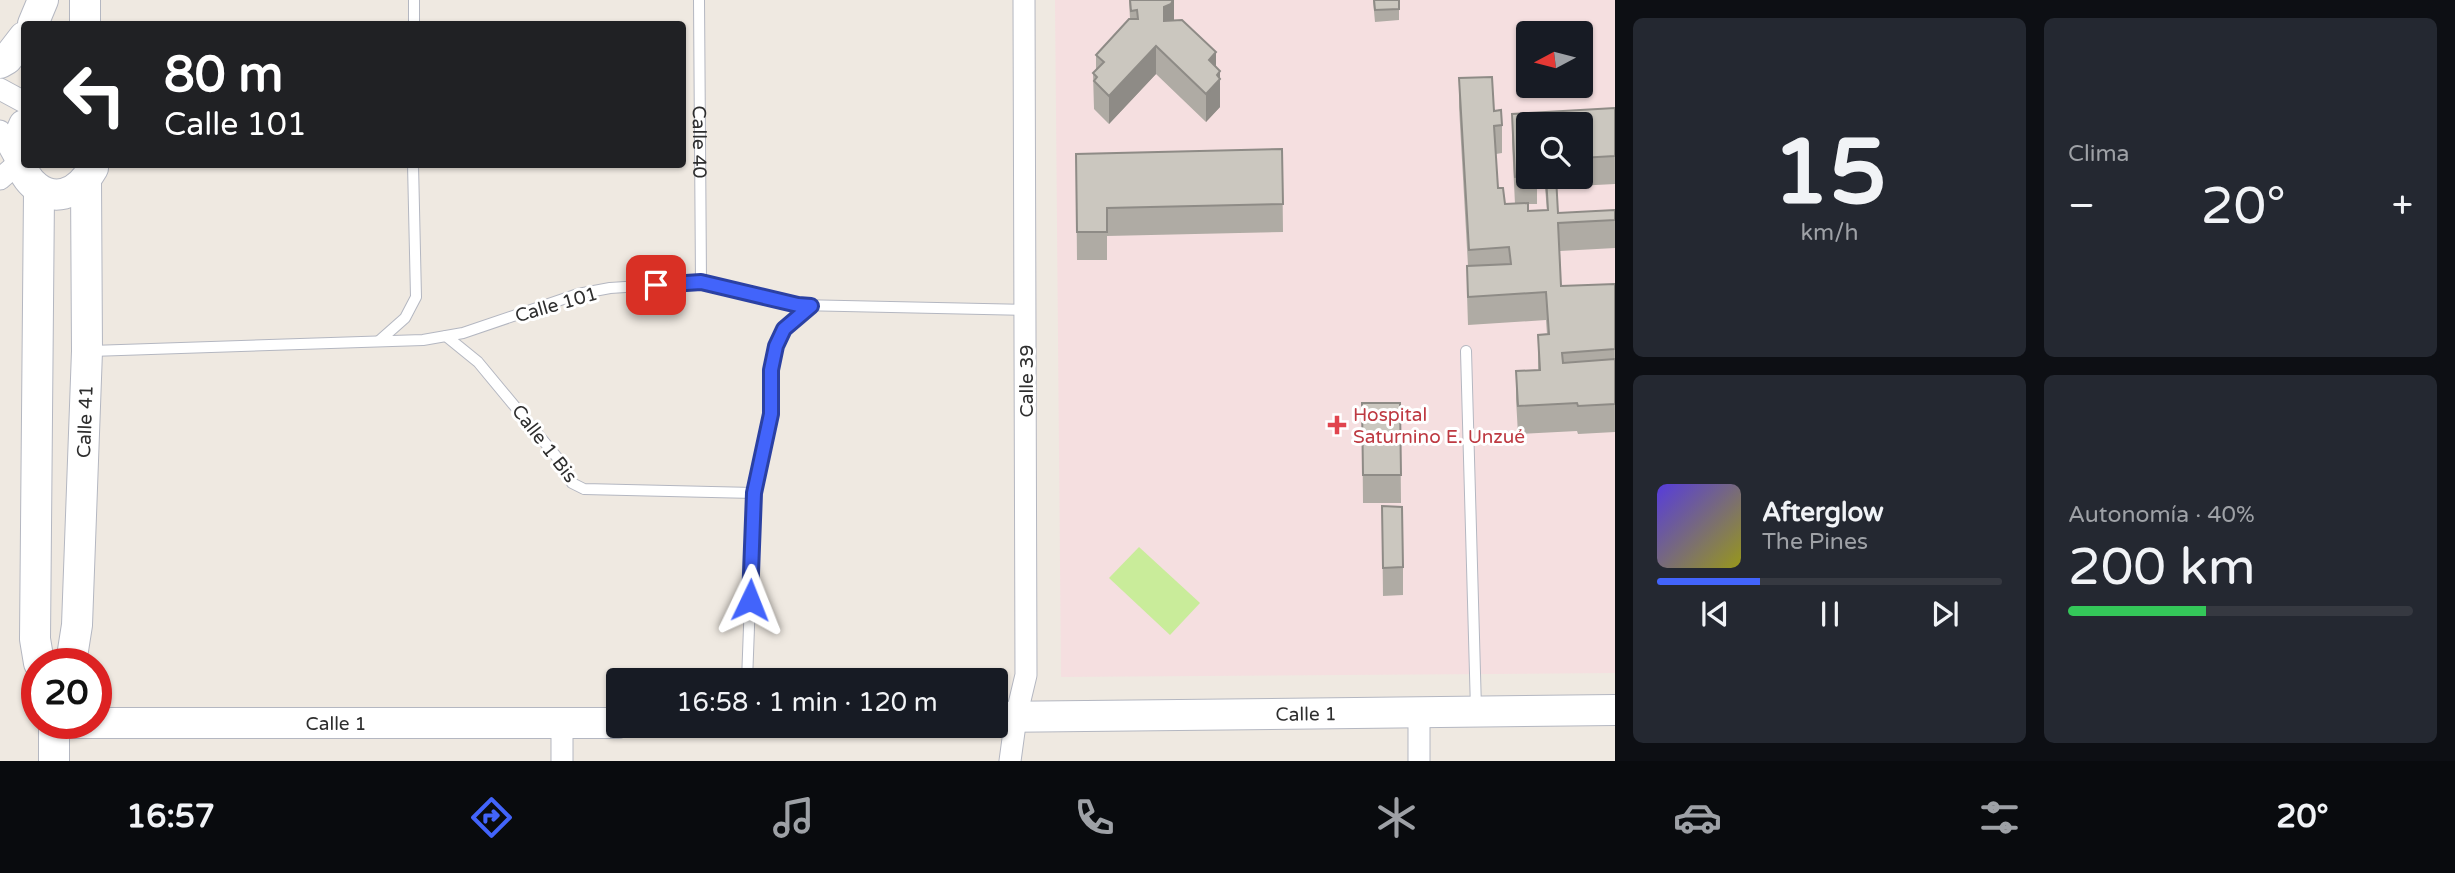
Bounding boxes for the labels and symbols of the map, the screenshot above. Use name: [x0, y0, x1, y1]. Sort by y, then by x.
north arrow: [1516, 21, 1592, 98]
street label: Calle 40: [688, 105, 710, 179]
pin: [626, 255, 686, 315]
street label: Calle 101: [512, 283, 600, 327]
street label: Calle 39: [1016, 345, 1038, 417]
street label: Calle 41: [73, 385, 98, 459]
street label: Calle 1 Bis: [507, 400, 581, 487]
place label: Hospital Saturnino E. Unzué: [1353, 404, 1525, 448]
marker: Hospital Saturnino E. Unzué: [1327, 415, 1347, 435]
position arrow: [713, 563, 787, 637]
speed limit sign: 20: [21, 648, 112, 739]
street label: Calle 1: [1275, 703, 1337, 726]
street label: Calle 1: [305, 713, 367, 735]

